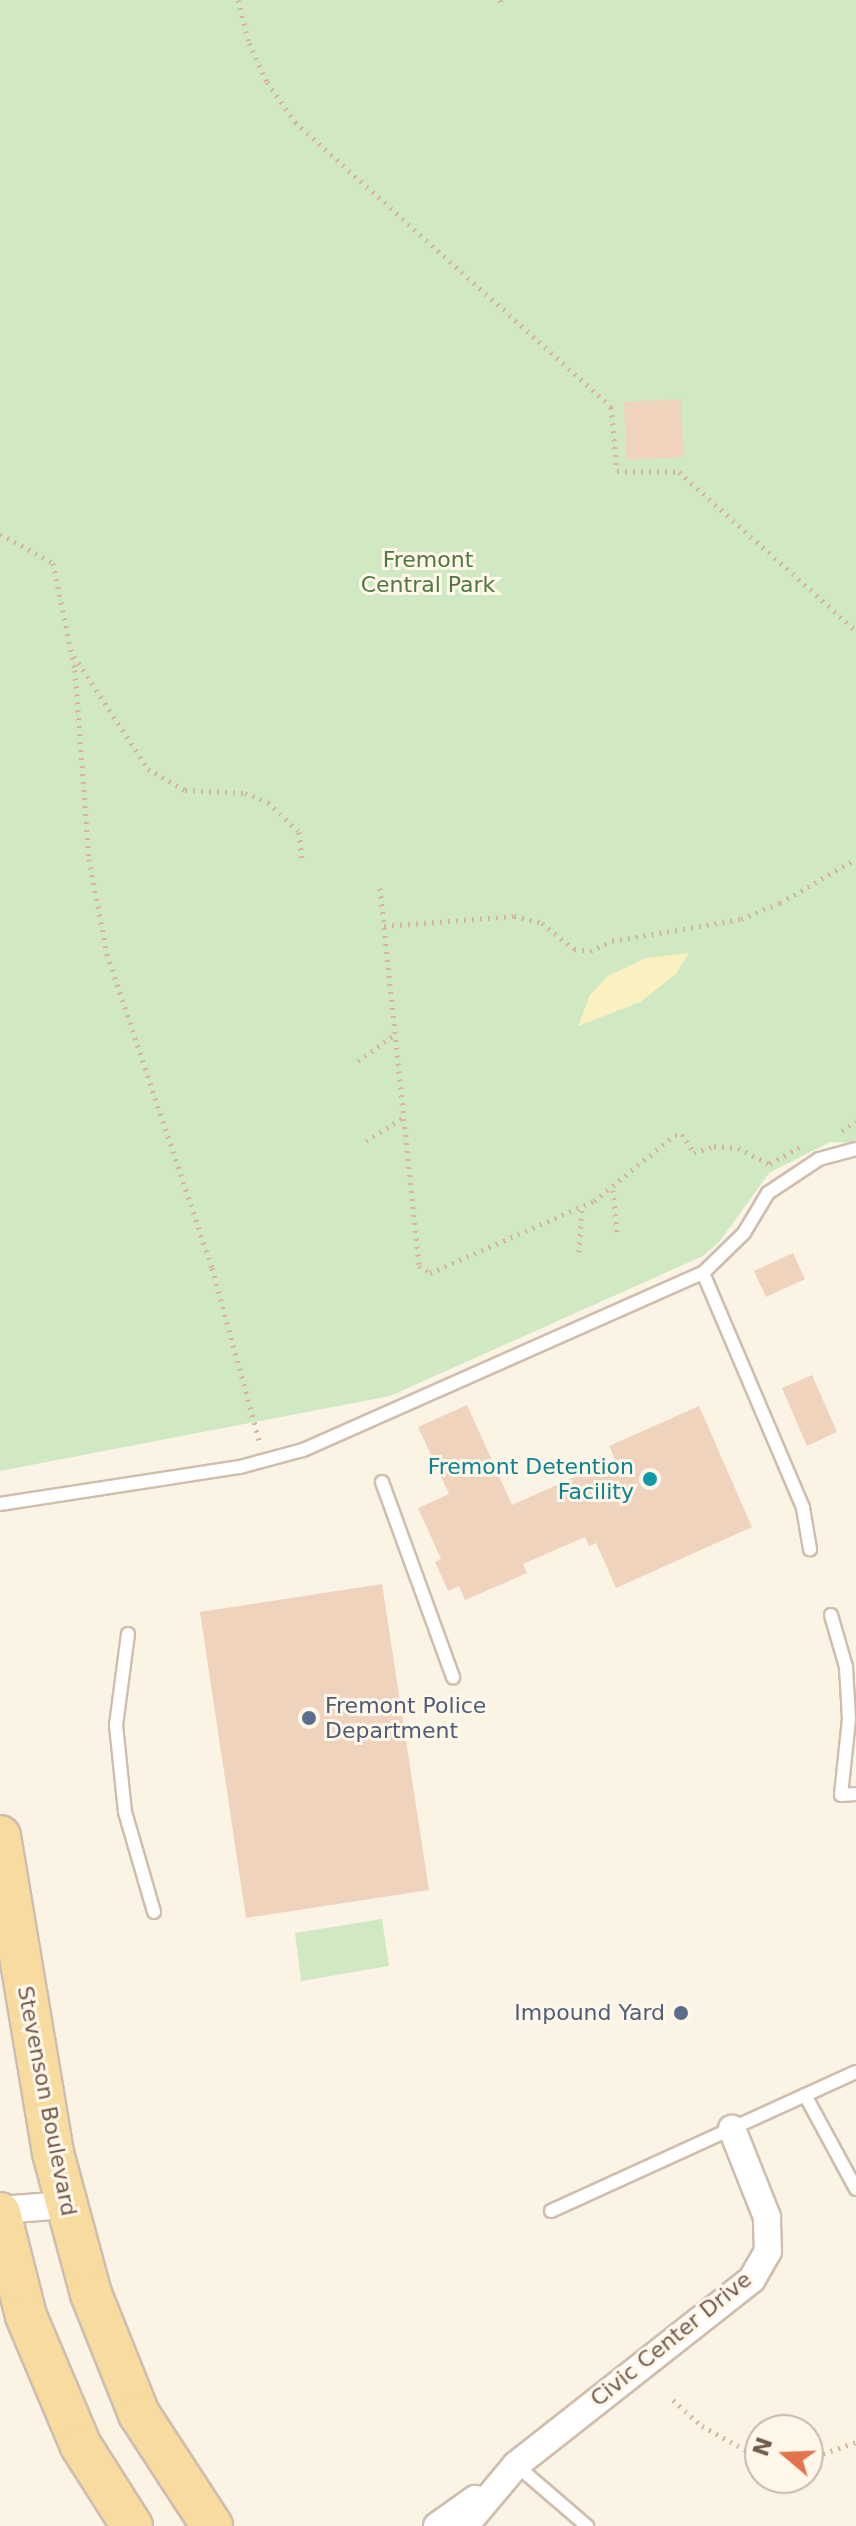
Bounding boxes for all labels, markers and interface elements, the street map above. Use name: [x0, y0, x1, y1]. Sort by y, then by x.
park label: Fremont Central Park: [361, 546, 495, 598]
place label: Fremont Detention Facility: [428, 1453, 634, 1504]
marker: Fremont Detention Facility: [641, 1470, 659, 1488]
place label: Fremont Police Department: [325, 1692, 486, 1744]
marker: Fremont Police Department: [300, 1709, 318, 1727]
street label: Stevenson Boulevard: [12, 1984, 82, 2218]
place label: Impound Yard: [514, 2000, 665, 2026]
marker: Impound Yard: [672, 2004, 690, 2022]
street label: Civic Center Drive: [585, 2266, 757, 2412]
north arrow: [744, 2414, 824, 2494]
text: N: [748, 2434, 778, 2459]

